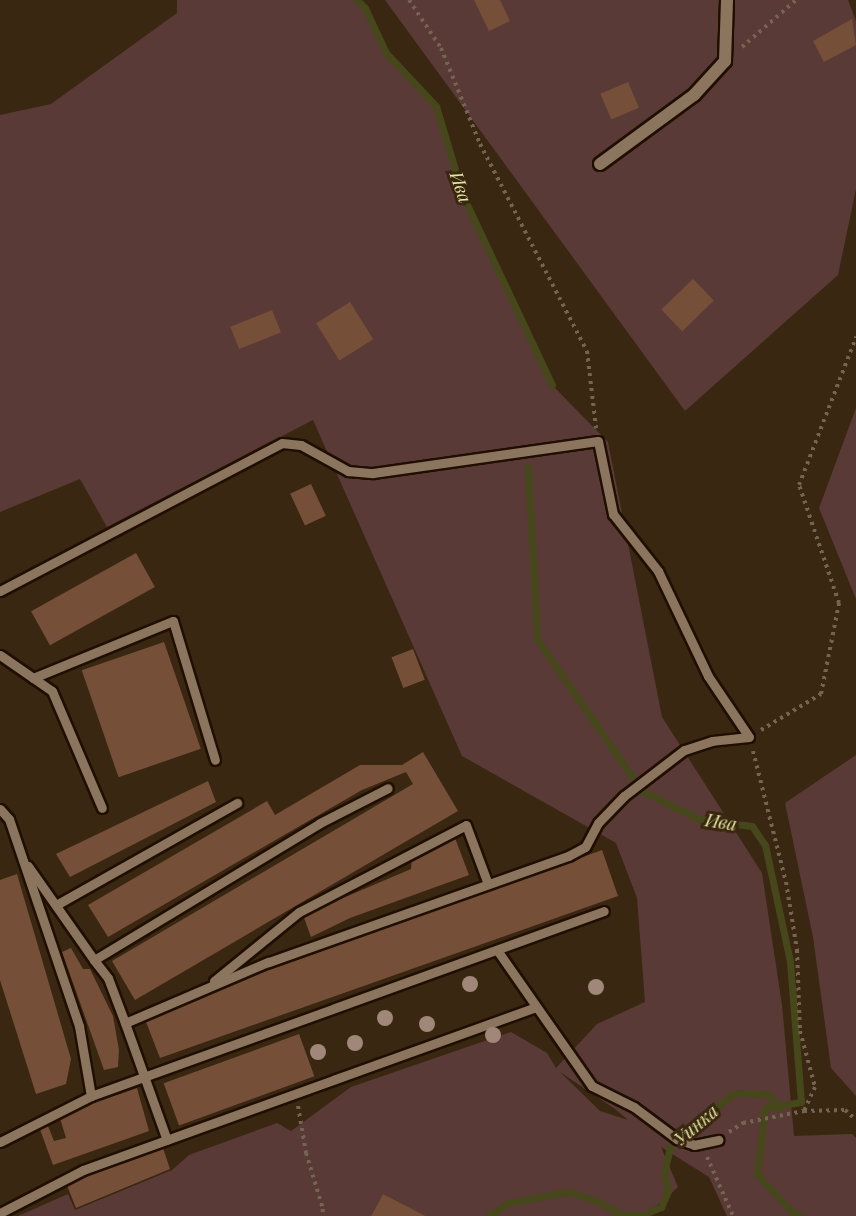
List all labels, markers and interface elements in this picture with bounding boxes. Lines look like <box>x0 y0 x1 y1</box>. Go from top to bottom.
water label: Ива <box>446 169 476 205</box>
water label: Ива <box>704 809 738 835</box>
water label: Уинка <box>669 1100 723 1150</box>

